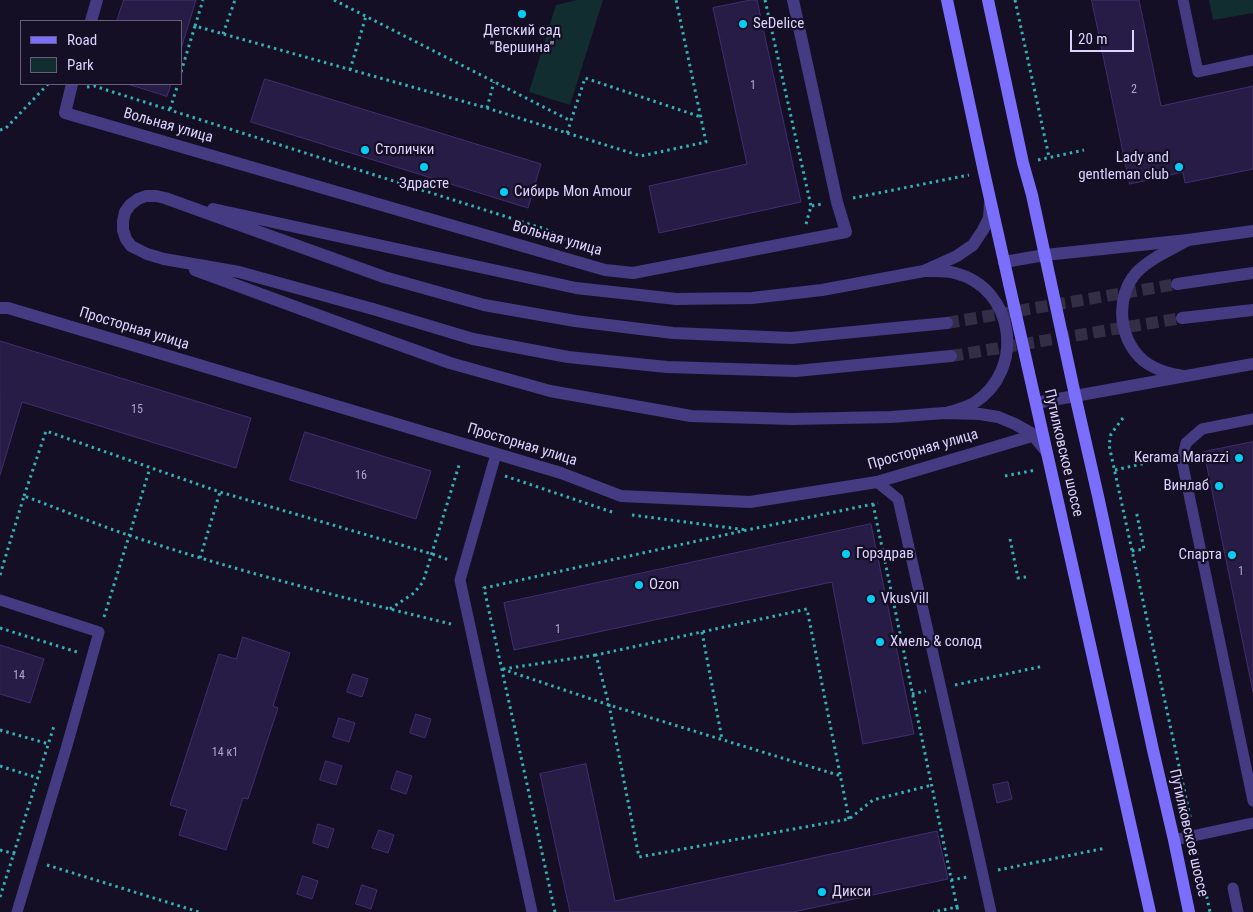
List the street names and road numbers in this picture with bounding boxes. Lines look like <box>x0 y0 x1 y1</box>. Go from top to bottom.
street label: Вольная улица <box>121 105 215 147</box>
street label: Вольная улица <box>510 218 604 260</box>
street label: Просторная улица <box>77 304 191 354</box>
street label: Путилковское шоссе <box>1040 387 1086 519</box>
street label: Просторная улица <box>465 420 579 470</box>
street label: Просторная улица <box>866 426 980 474</box>
street label: Путилковское шоссе <box>1165 767 1211 899</box>

